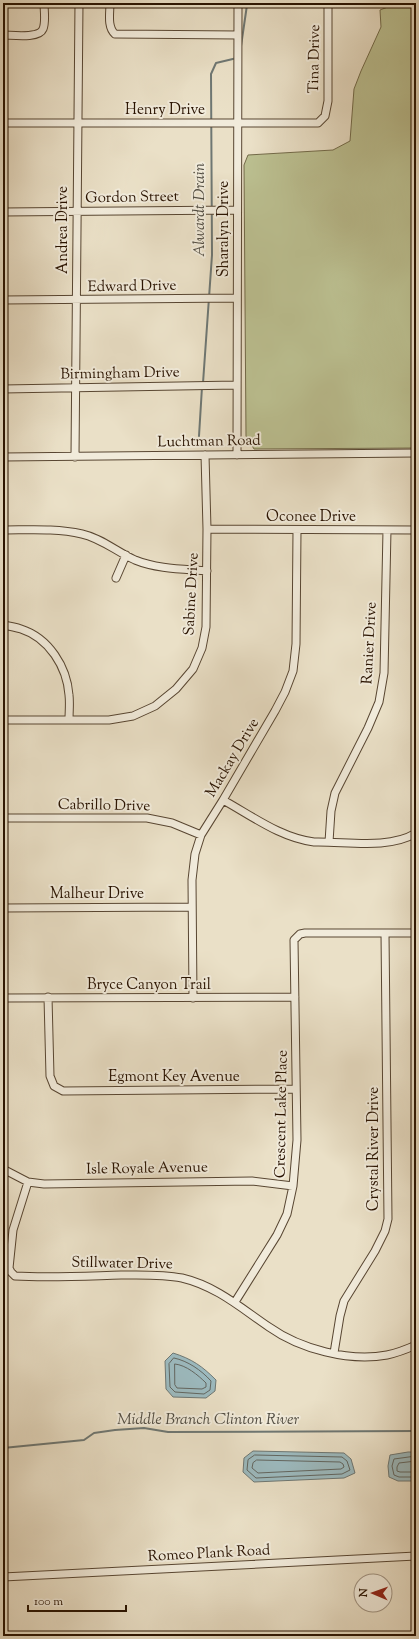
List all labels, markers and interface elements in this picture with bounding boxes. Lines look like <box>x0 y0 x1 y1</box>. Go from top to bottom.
street label: Tina Drive <box>304 24 326 94</box>
street label: Henry Drive <box>125 100 205 121</box>
water label: Alwardt Drain <box>189 162 212 257</box>
street label: Sharalyn Drive <box>214 181 235 277</box>
street label: Andrea Drive <box>53 186 74 274</box>
street label: Gordon Street <box>85 187 179 209</box>
street label: Edward Drive <box>87 276 177 298</box>
street label: Birmingham Drive <box>60 362 180 386</box>
street label: Luchtman Road <box>157 431 261 453</box>
street label: Oconee Drive <box>266 507 356 528</box>
street label: Sabine Drive <box>179 552 205 636</box>
street label: Ranier Drive <box>357 601 383 685</box>
street label: Mackay Drive <box>201 715 265 801</box>
street label: Cabrillo Drive <box>58 795 150 817</box>
street label: Malheur Drive <box>50 884 144 905</box>
street label: Bryce Canyon Trail <box>87 975 211 996</box>
street label: Crescent Lake Place <box>270 1050 294 1178</box>
street label: Egmont Key Avenue <box>108 1067 240 1088</box>
street label: Crystal River Drive <box>364 1087 385 1211</box>
street label: Isle Royale Avenue <box>86 1157 208 1181</box>
street label: Stillwater Drive <box>71 1253 173 1275</box>
water label: Middle Branch Clinton River <box>117 1409 299 1432</box>
street label: Romeo Plank Road <box>147 1540 271 1568</box>
north arrow <box>353 1573 393 1613</box>
scale bar <box>28 1587 126 1613</box>
text: N <box>356 1588 372 1598</box>
text: 100 m <box>34 1593 63 1611</box>

